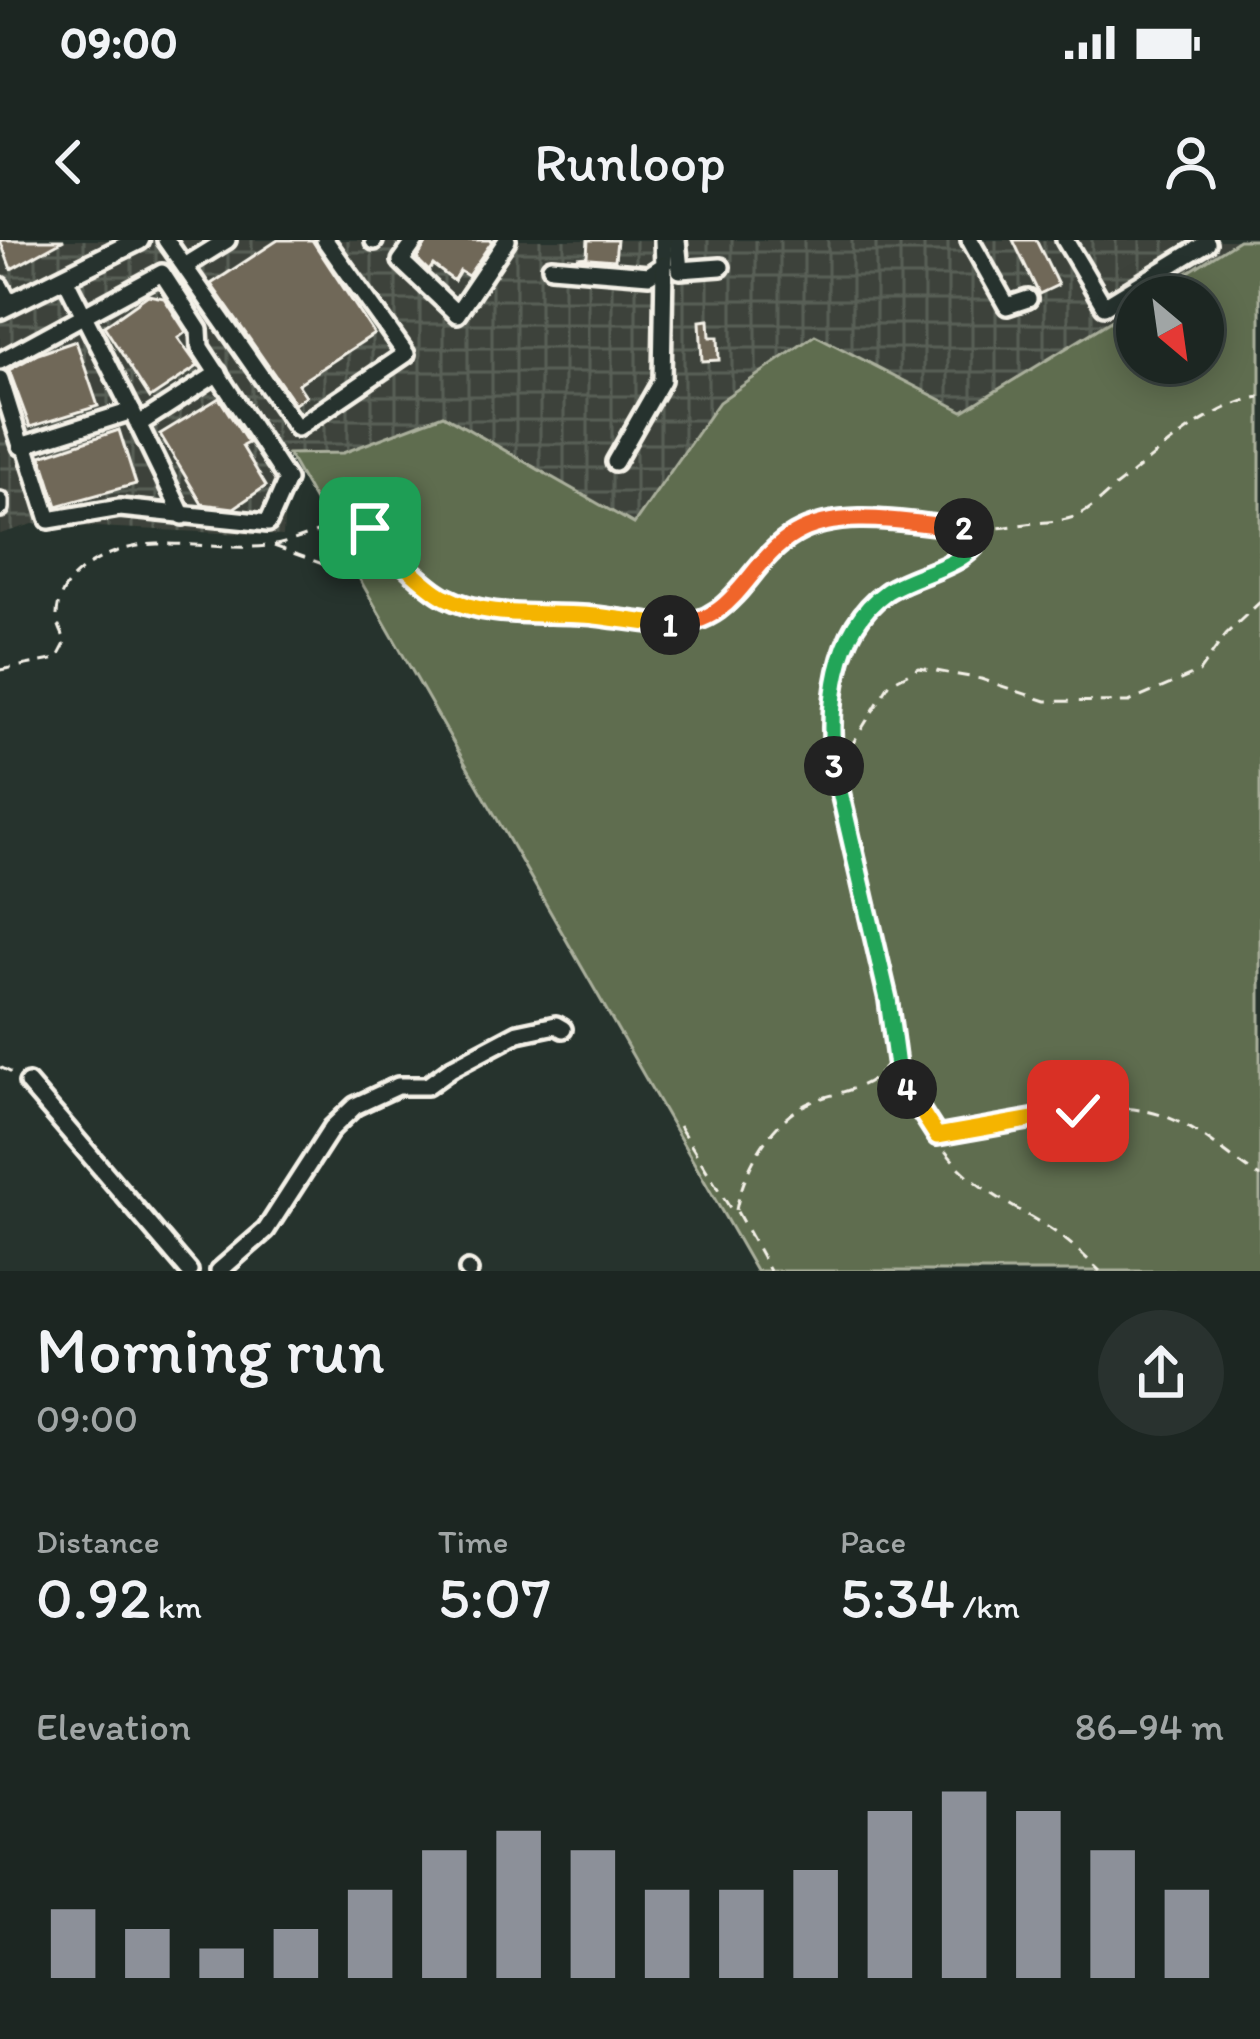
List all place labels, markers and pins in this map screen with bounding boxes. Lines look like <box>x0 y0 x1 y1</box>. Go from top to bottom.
pin <box>319 477 421 579</box>
pin: 2 <box>934 498 994 558</box>
pin: 1 <box>640 595 700 655</box>
pin: 3 <box>804 736 864 796</box>
pin: 4 <box>877 1059 937 1119</box>
pin <box>1027 1060 1129 1162</box>

